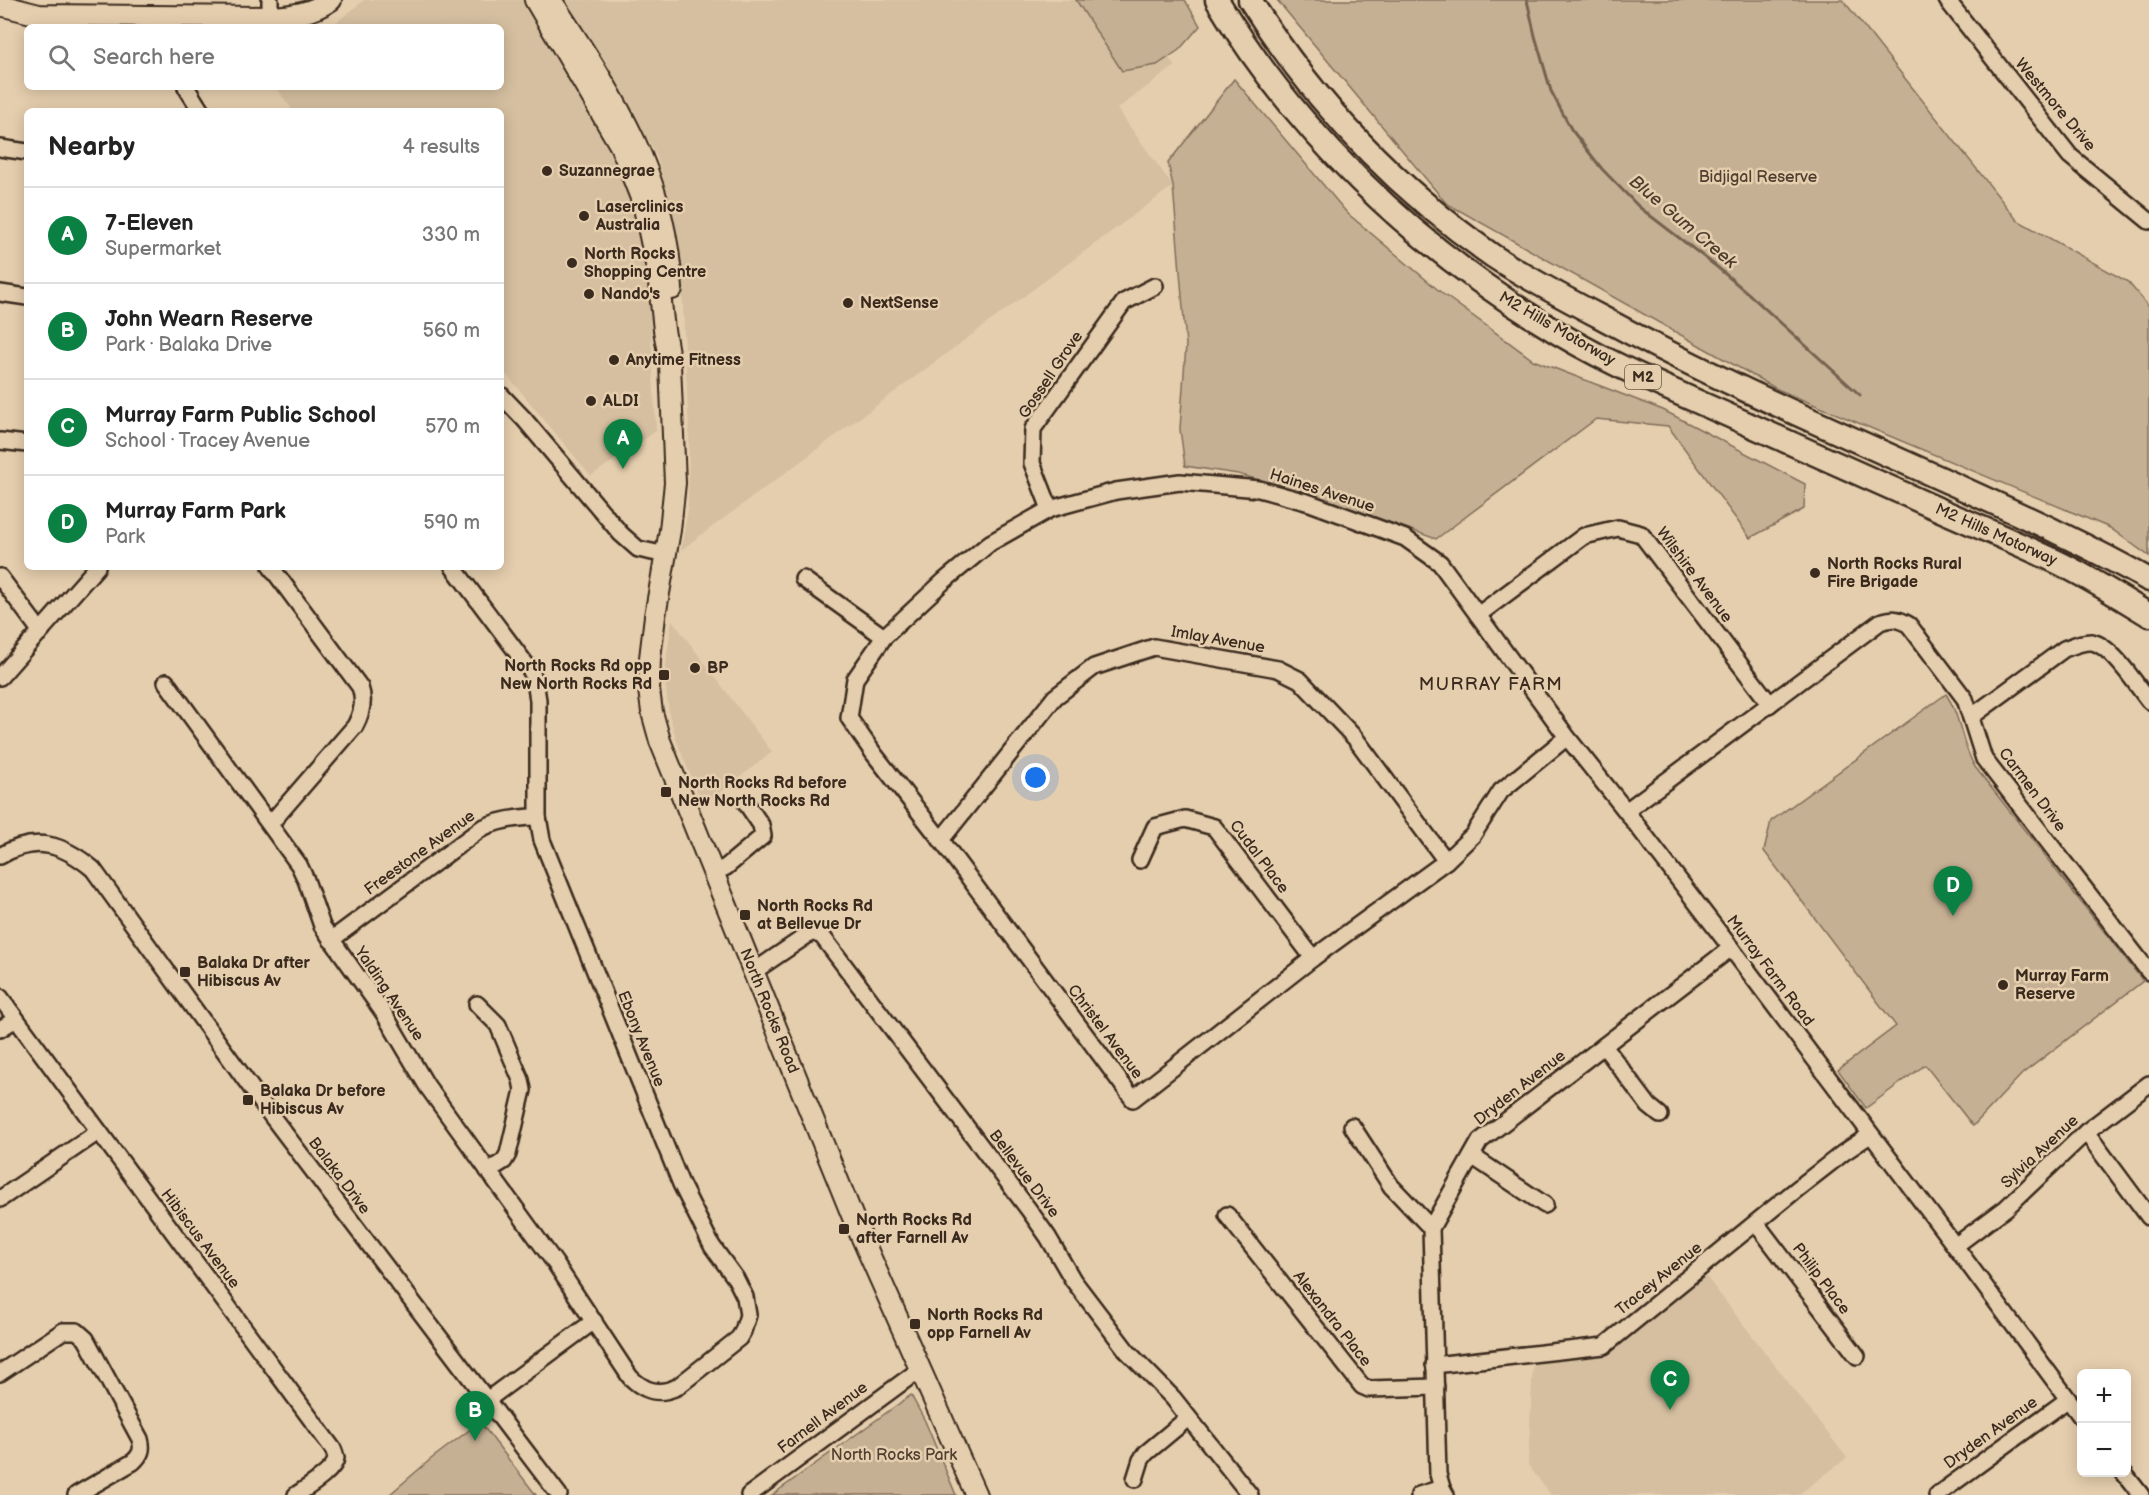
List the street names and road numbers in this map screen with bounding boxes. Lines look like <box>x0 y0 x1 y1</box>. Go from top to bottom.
street label: Westmore Drive <box>2011 55 2100 156</box>
street label: M2 Hills Motorway <box>1495 288 1619 370</box>
street label: Gossell Grove <box>1015 327 1087 422</box>
road number: M2 <box>1625 365 1661 389</box>
street label: Haines Avenue <box>1267 465 1377 517</box>
street label: M2 Hills Motorway <box>1932 500 2061 571</box>
street label: Wilshire Avenue <box>1652 524 1736 627</box>
street label: Imlay Avenue <box>1170 622 1267 658</box>
street label: Carmen Drive <box>1994 744 2070 836</box>
street label: Freestone Avenue <box>361 806 479 899</box>
street label: Cudal Place <box>1225 817 1293 898</box>
street label: Murray Farm Road <box>1722 912 1818 1030</box>
street label: Yalding Avenue <box>350 942 428 1045</box>
street label: North Rocks Road <box>735 946 803 1076</box>
street label: Christel Avenue <box>1063 981 1147 1083</box>
street label: Ebony Avenue <box>613 988 669 1090</box>
street label: Dryden Avenue <box>1471 1046 1570 1130</box>
street label: Sylvia Avenue <box>1997 1111 2083 1193</box>
street label: Bellevue Drive <box>985 1126 1063 1222</box>
street label: Balaka Drive <box>304 1134 374 1218</box>
street label: Hibiscus Avenue <box>156 1186 244 1293</box>
street label: Tracey Avenue <box>1612 1238 1706 1320</box>
street label: Philip Place <box>1788 1240 1854 1319</box>
street label: Alexandra Place <box>1289 1267 1376 1371</box>
street label: Farnell Avenue <box>774 1378 872 1458</box>
street label: Dryden Avenue <box>1941 1392 2042 1473</box>

